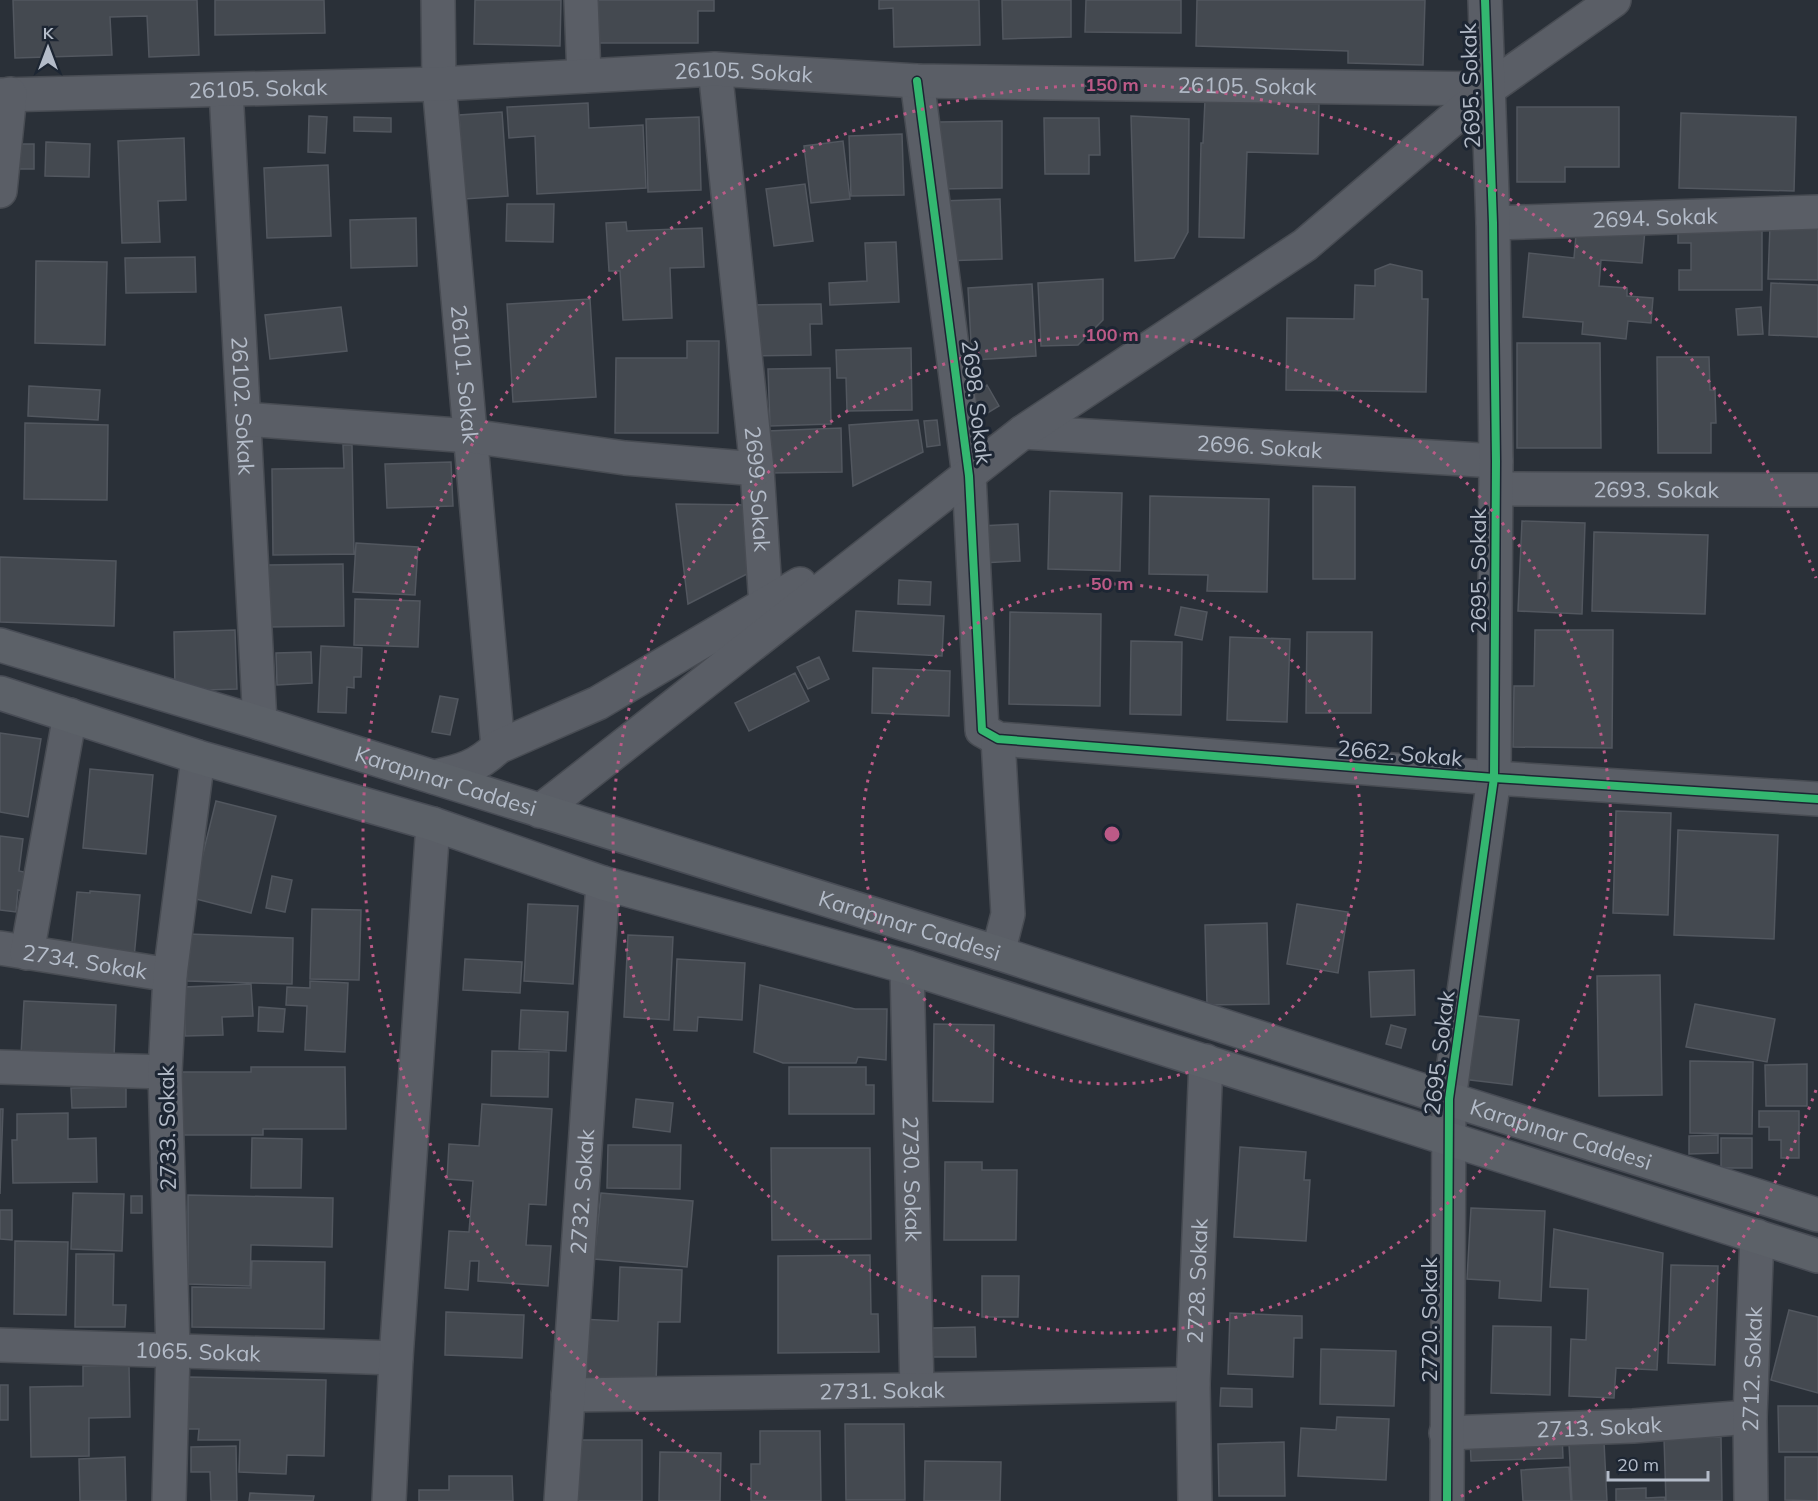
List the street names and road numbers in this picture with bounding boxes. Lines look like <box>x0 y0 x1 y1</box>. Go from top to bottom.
street label: 2695. Sokak <box>1454 22 1486 149</box>
street label: 26105. Sokak <box>673 55 814 89</box>
street label: 26105. Sokak <box>1177 71 1317 101</box>
street label: 26105. Sokak <box>188 73 328 104</box>
street label: 2694. Sokak <box>1592 201 1719 234</box>
street label: 26101. Sokak <box>445 303 485 445</box>
street label: 26102. Sokak <box>225 335 261 476</box>
street label: 2698. Sokak <box>955 338 999 467</box>
street label: 2699. Sokak <box>739 425 776 553</box>
street label: 2696. Sokak <box>1196 429 1324 464</box>
street label: 2693. Sokak <box>1593 475 1720 504</box>
street label: 2695. Sokak <box>1464 508 1492 634</box>
street label: 2662. Sokak <box>1336 734 1464 772</box>
street label: Karapınar Caddesi <box>351 739 540 822</box>
street label: Karapınar Caddesi <box>815 884 1004 967</box>
street label: 2734. Sokak <box>21 938 150 985</box>
street label: 2695. Sokak <box>1417 988 1461 1117</box>
street label: 2733. Sokak <box>152 1064 182 1191</box>
street label: Karapınar Caddesi <box>1467 1093 1655 1176</box>
street label: 2730. Sokak <box>897 1116 928 1243</box>
street label: 2732. Sokak <box>564 1127 600 1255</box>
street label: 2728. Sokak <box>1181 1217 1214 1344</box>
street label: 2720. Sokak <box>1415 1257 1443 1383</box>
street label: 2712. Sokak <box>1736 1305 1768 1432</box>
street label: 1065. Sokak <box>135 1335 262 1368</box>
street label: 2731. Sokak <box>819 1375 946 1405</box>
street label: 2713. Sokak <box>1536 1410 1663 1444</box>

